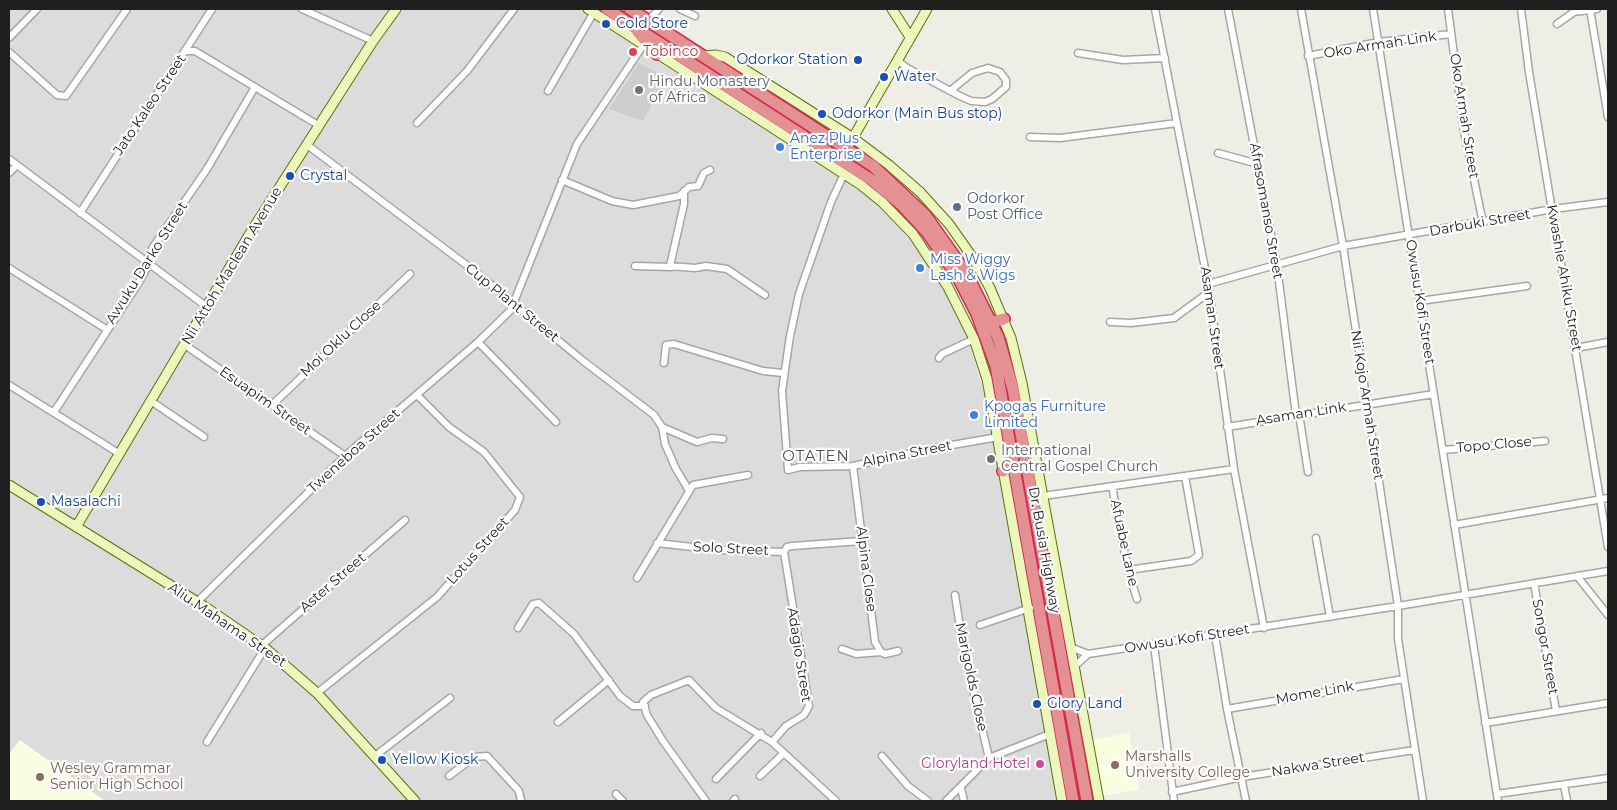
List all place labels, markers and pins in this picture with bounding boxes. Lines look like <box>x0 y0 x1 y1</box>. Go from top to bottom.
place label: Cold Store <box>616 16 688 32</box>
marker: Cold Store <box>600 18 612 30</box>
place label: Tobinco <box>643 44 698 60</box>
marker: Tobinco <box>627 46 639 58</box>
place label: Odorkor Station <box>736 52 848 68</box>
marker: Odorkor Station <box>852 54 864 66</box>
place label: Water <box>894 69 937 85</box>
marker: Water <box>878 71 890 83</box>
place label: Hindu Monastery of Africa <box>649 74 770 106</box>
marker: Hindu Monastery of Africa <box>633 84 645 96</box>
place label: Odorkor (Main Bus stop) <box>832 106 1002 122</box>
marker: Odorkor (Main Bus stop) <box>816 108 828 120</box>
place label: Anez Plus Enterprise <box>790 131 862 164</box>
marker: Anez Plus Enterprise <box>774 141 786 153</box>
place label: Crystal <box>300 168 347 184</box>
marker: Crystal <box>284 170 296 182</box>
place label: Odorkor Post Office <box>967 191 1043 223</box>
marker: Odorkor Post Office <box>951 201 963 213</box>
place label: Miss Wiggy Lash & Wigs <box>930 252 1015 284</box>
marker: Miss Wiggy Lash & Wigs <box>914 262 926 274</box>
place label: Kpogas Furniture Limited <box>984 399 1106 432</box>
marker: Kpogas Furniture Limited <box>968 409 980 421</box>
place label: International Central Gospel Church <box>1001 443 1158 476</box>
marker: International Central Gospel Church <box>985 453 997 465</box>
place label: Masalachi <box>51 494 121 510</box>
marker: Masalachi <box>35 496 47 508</box>
place label: Glory Land <box>1047 696 1123 712</box>
marker: Glory Land <box>1031 698 1043 710</box>
place label: Marshalls University College <box>1125 749 1250 782</box>
place label: Yellow Kiosk <box>392 752 478 768</box>
marker: Yellow Kiosk <box>376 754 388 766</box>
place label: Gloryland Hotel <box>921 756 1030 772</box>
marker: Gloryland Hotel <box>1034 758 1046 770</box>
marker: Marshalls University College <box>1109 759 1121 771</box>
place label: Wesley Grammar Senior High School <box>50 761 183 794</box>
marker: Wesley Grammar Senior High School <box>34 771 46 783</box>

